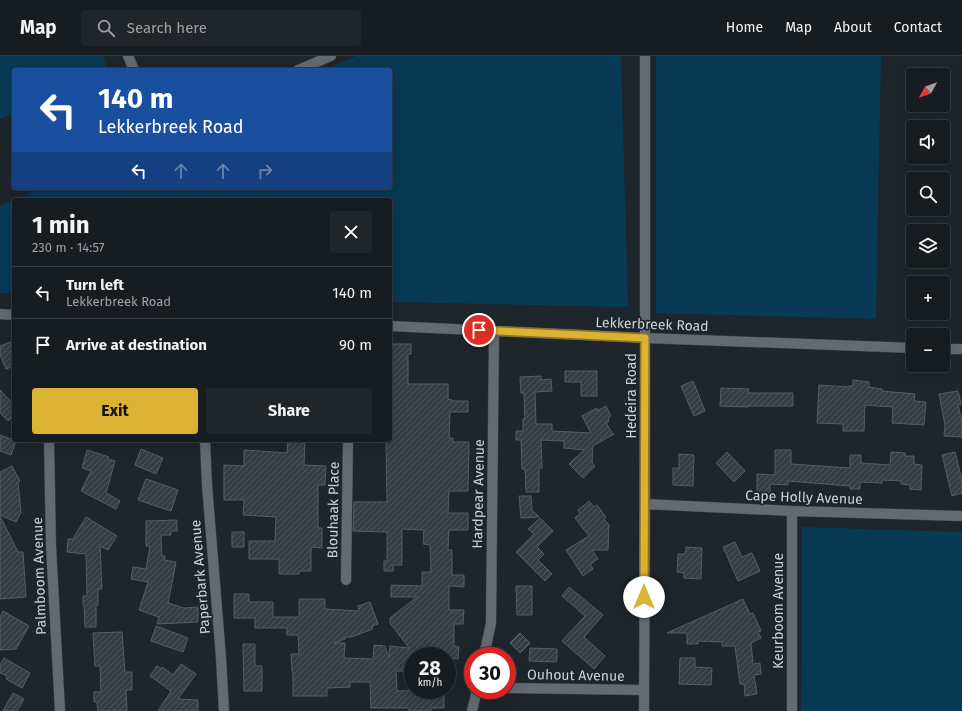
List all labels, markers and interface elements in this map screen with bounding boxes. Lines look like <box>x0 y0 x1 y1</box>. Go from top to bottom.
search box <box>81 10 361 46</box>
text: Map <box>20 16 57 39</box>
icon: search <box>95 17 117 39</box>
text: Search here <box>127 19 207 37</box>
text: Home <box>726 19 763 36</box>
text: Map <box>785 19 812 36</box>
text: About <box>834 19 872 36</box>
text: Contact <box>894 19 942 36</box>
north arrow <box>906 68 950 112</box>
map controls <box>906 68 950 372</box>
text: 140 m <box>98 82 174 115</box>
icon: left <box>32 84 84 136</box>
text: Lekkerbreek Road <box>98 116 244 138</box>
button: sound <box>906 120 950 164</box>
icon: left <box>128 160 150 182</box>
icon: ahead <box>170 160 192 182</box>
icon: ahead <box>212 160 234 182</box>
icon: right <box>254 160 276 182</box>
button: search <box>906 172 950 216</box>
text: 1 min <box>32 211 90 239</box>
button: close <box>330 211 372 253</box>
button: layers <box>906 224 950 268</box>
text: 230 m · 14:57 <box>32 240 104 255</box>
text: Turn left <box>66 276 124 294</box>
button: + <box>906 276 950 320</box>
icon: left <box>32 282 54 304</box>
text: 140 m <box>332 284 372 302</box>
text: Lekkerbreek Road <box>66 294 171 309</box>
pin <box>462 313 496 347</box>
street label: Lekkerbreek Road <box>595 314 709 335</box>
icon: arrive <box>468 319 490 341</box>
button: − <box>906 328 950 372</box>
icon: arrive <box>32 334 54 356</box>
text: Arrive at destination <box>66 336 207 354</box>
text: 90 m <box>339 336 372 354</box>
street label: Hedeira Road <box>623 353 640 439</box>
button: Exit <box>32 388 198 434</box>
button: Share <box>206 388 372 434</box>
street label: Hardpear Avenue <box>469 439 488 549</box>
street label: Blouhaak Place <box>324 461 343 559</box>
street label: Cape Holly Avenue <box>745 487 863 508</box>
street label: Palmboom Avenue <box>29 517 50 635</box>
street label: Paperbark Avenue <box>187 519 214 635</box>
street label: Keurboom Avenue <box>770 553 787 669</box>
position arrow <box>623 576 665 618</box>
speed limit sign: 30 <box>464 647 516 699</box>
text: 28 <box>419 656 441 680</box>
street label: Ouhout Avenue <box>527 666 625 685</box>
text: km/h <box>418 677 442 689</box>

